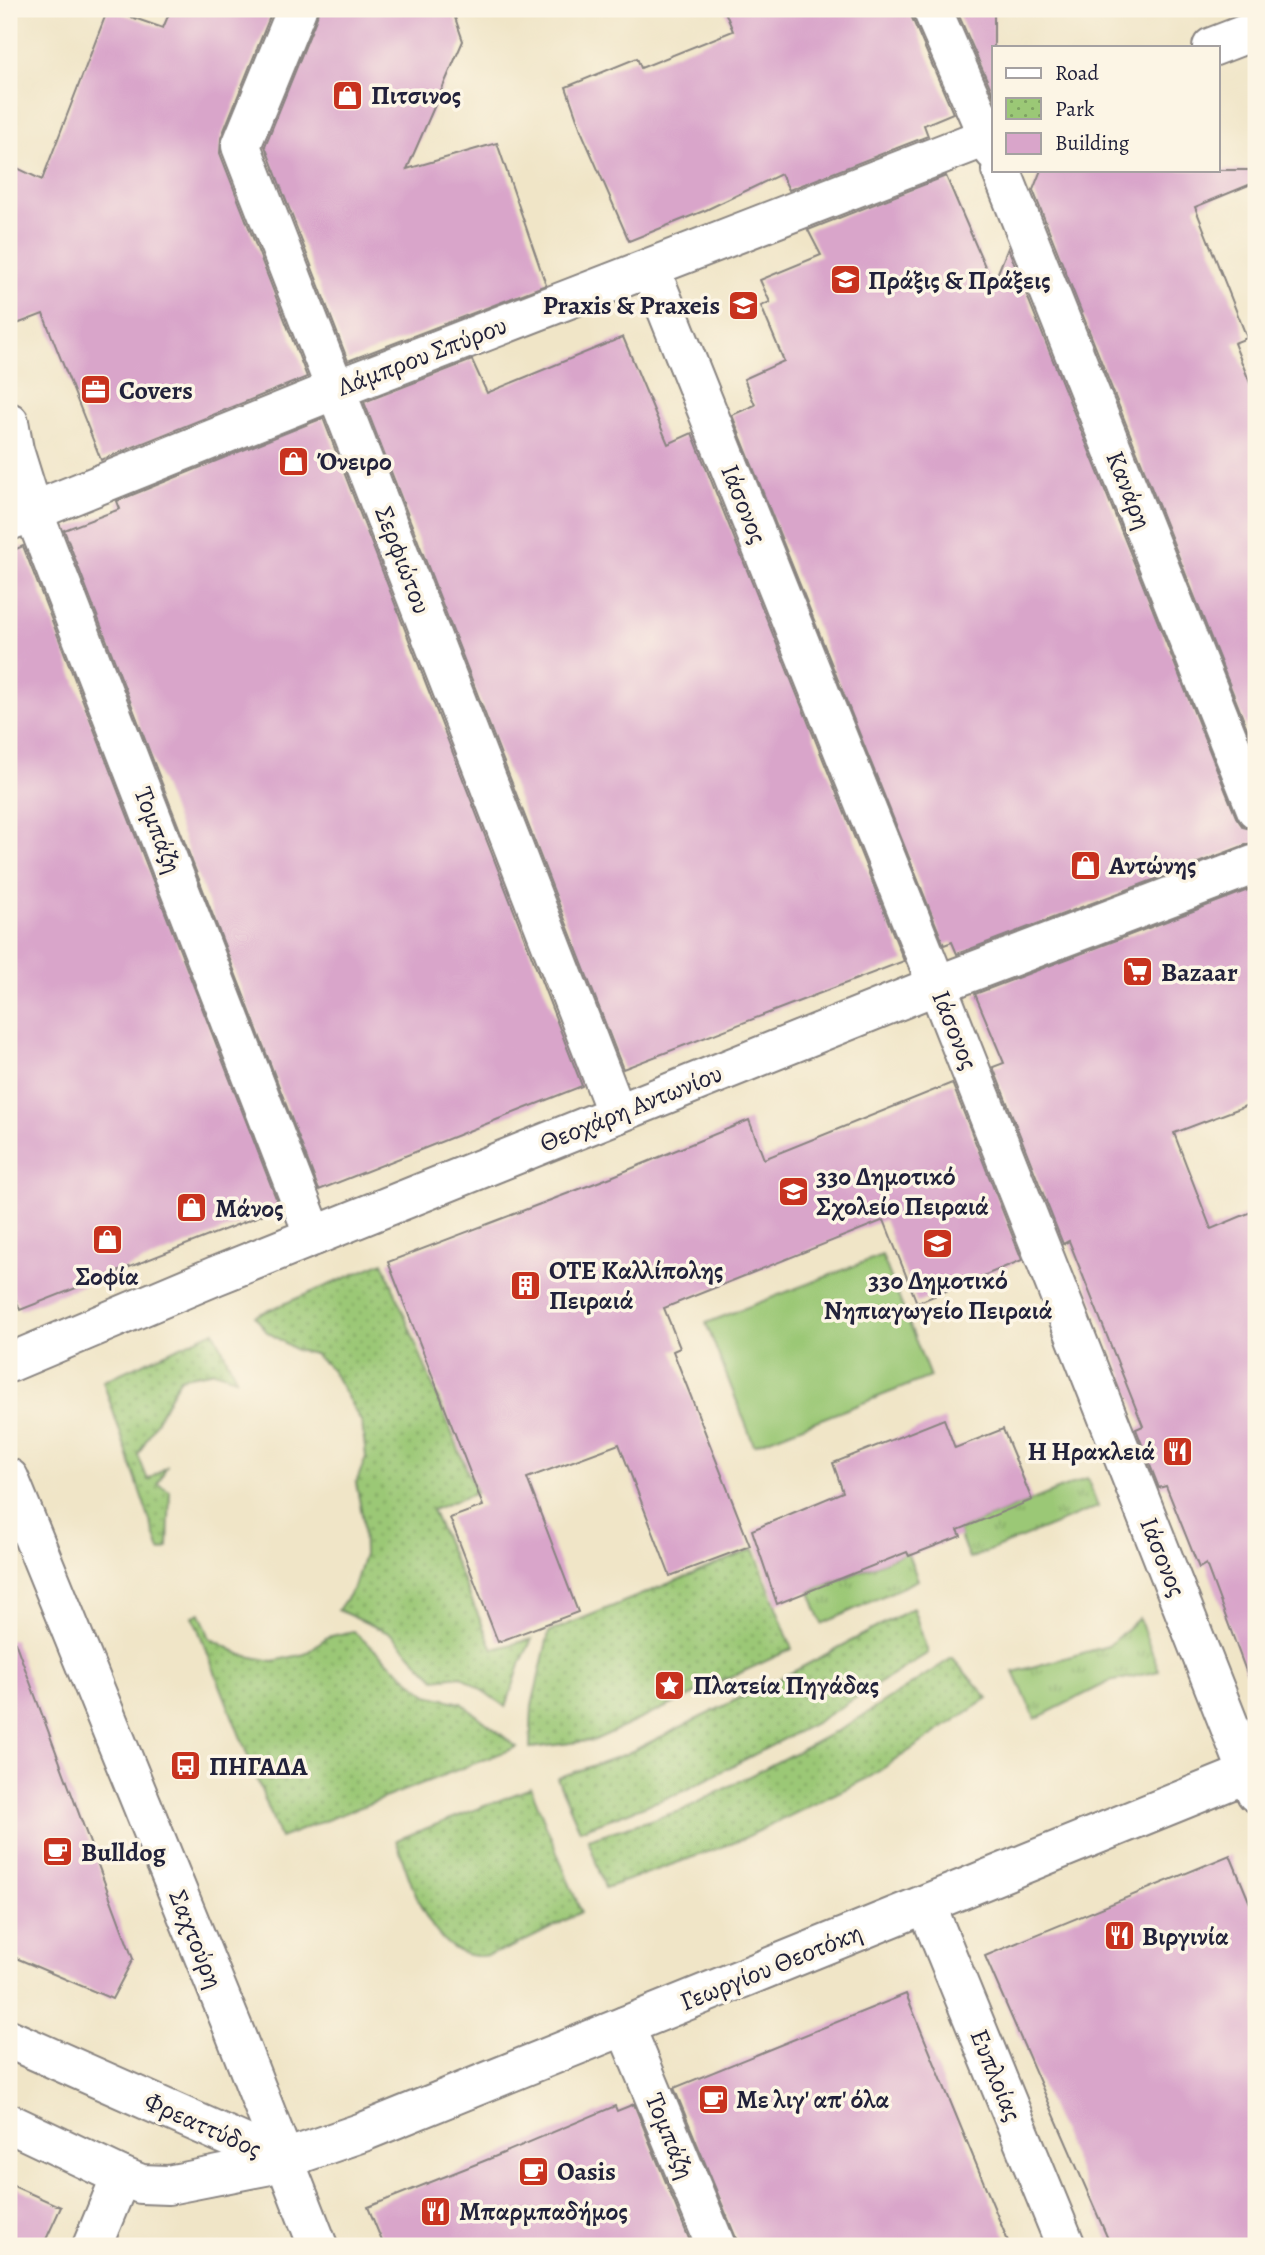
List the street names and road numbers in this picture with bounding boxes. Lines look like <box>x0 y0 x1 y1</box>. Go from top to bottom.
street label: Λάμπρου Σπύρου <box>331 308 512 405</box>
street label: Κανάρη <box>1098 446 1160 534</box>
street label: Ιάσονος <box>712 459 776 549</box>
street label: Σερφιώτου <box>366 501 440 619</box>
street label: Τομπάζη <box>126 782 190 878</box>
street label: Ιάσονος <box>923 985 987 1075</box>
street label: Θεοχάρη Αντωνίου <box>535 1055 727 1161</box>
street label: Ιάσονος <box>1131 1512 1195 1602</box>
street label: Σαχτούρη <box>160 1885 232 1993</box>
street label: Γεωργίου Θεοτόκη <box>675 1915 867 2019</box>
street label: Ευπλοίας <box>962 2024 1030 2126</box>
street label: Φρεαττύδος <box>139 2084 267 2166</box>
street label: Τομπάζη <box>637 2088 703 2184</box>

